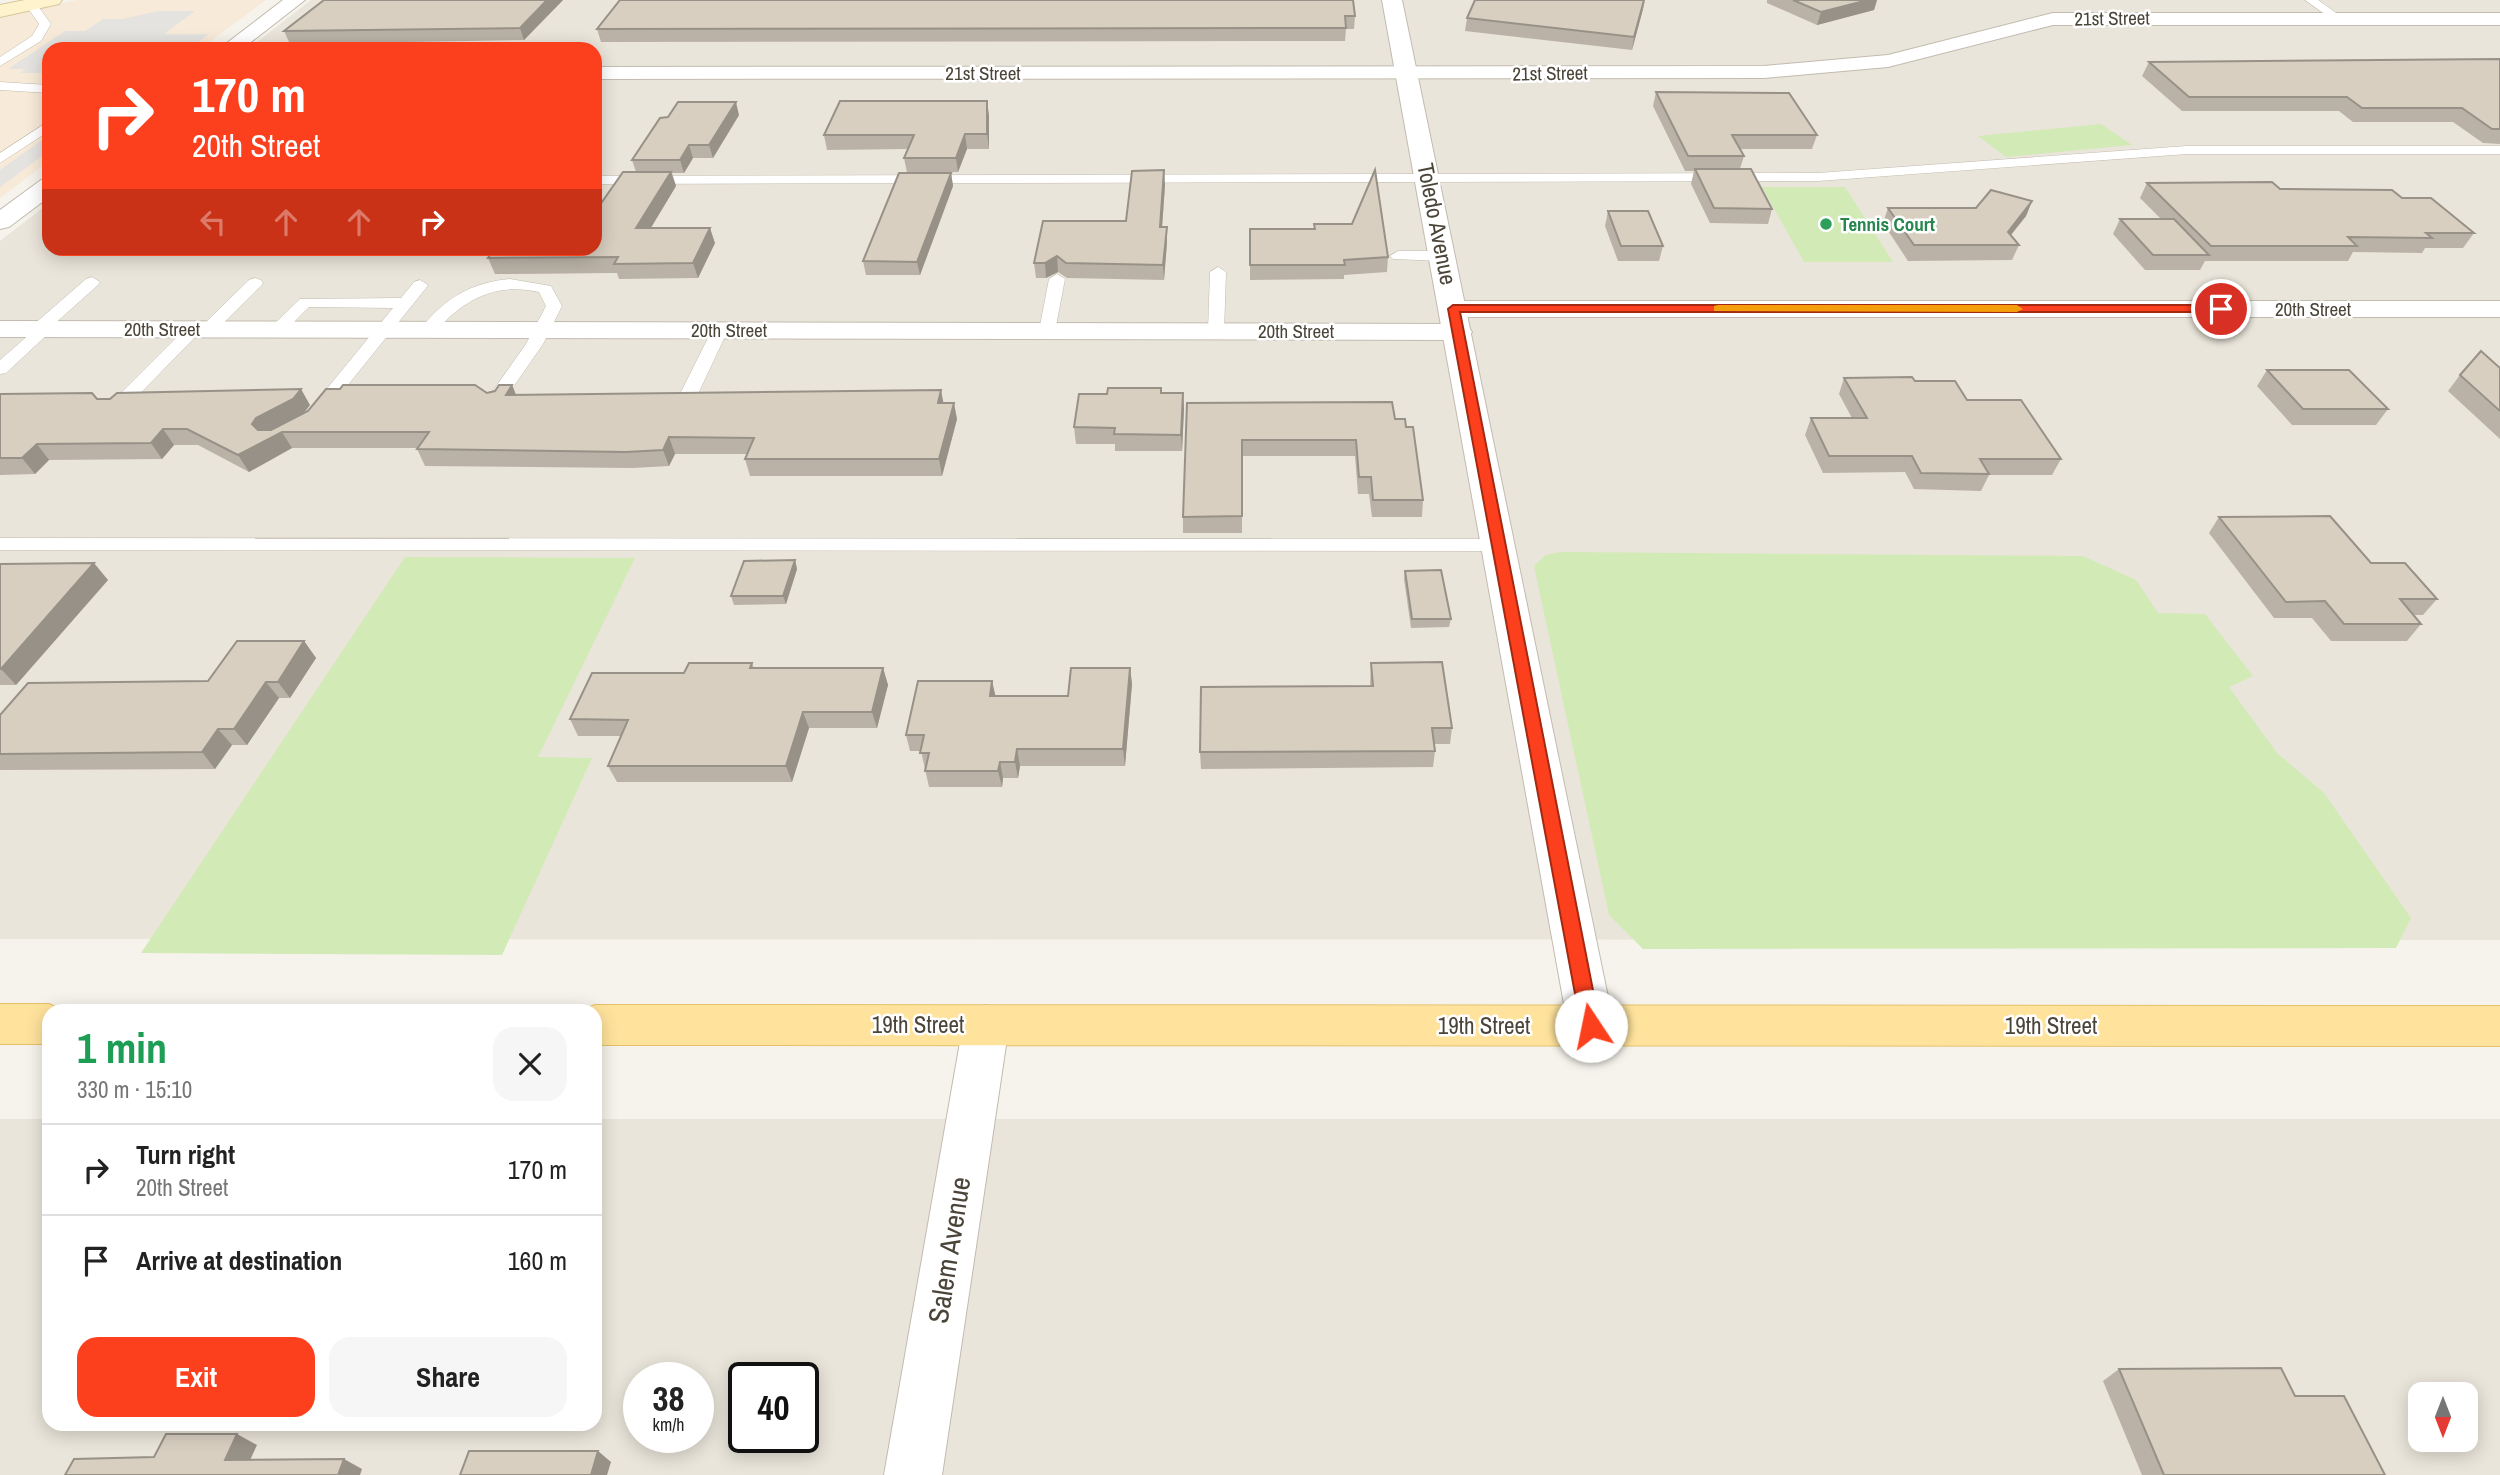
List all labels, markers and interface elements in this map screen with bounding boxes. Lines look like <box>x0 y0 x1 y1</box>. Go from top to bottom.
street label: 21st Street <box>2074 4 2151 32</box>
street label: 21st Street <box>1512 59 1589 87</box>
street label: 21st Street <box>945 60 1021 86</box>
text: 170 m <box>192 61 306 127</box>
icon: right <box>77 70 168 161</box>
text: 20th Street <box>192 124 320 167</box>
street label: Toledo Avenue <box>1411 160 1464 287</box>
icon: left <box>194 203 232 241</box>
icon: ahead <box>267 203 305 241</box>
icon: ahead <box>340 203 378 241</box>
icon: right <box>413 203 451 241</box>
place label: Tennis Court <box>1840 211 1935 237</box>
marker: Tennis Court <box>1818 216 1834 232</box>
pin <box>2191 279 2251 339</box>
icon: arrive <box>2202 290 2240 328</box>
street label: 20th Street <box>2275 296 2352 322</box>
street label: 20th Street <box>124 316 201 342</box>
street label: 20th Street <box>691 317 768 343</box>
street label: 20th Street <box>1258 318 1335 344</box>
position arrow <box>1554 989 1628 1063</box>
street label: 19th Street <box>872 1009 964 1040</box>
street label: 19th Street <box>1438 1010 1530 1041</box>
street label: 19th Street <box>2005 1010 2097 1041</box>
text: 1 min <box>77 1020 167 1076</box>
button: close <box>493 1027 567 1101</box>
text: 330 m · 15:10 <box>77 1074 192 1105</box>
text: Turn right <box>136 1137 235 1172</box>
icon: right <box>77 1151 115 1189</box>
text: 170 m <box>508 1152 567 1187</box>
text: 20th Street <box>136 1172 228 1203</box>
street label: Salem Avenue <box>919 1174 979 1326</box>
icon: arrive <box>77 1242 115 1280</box>
text: Arrive at destination <box>136 1243 342 1278</box>
text: 160 m <box>508 1243 567 1278</box>
button: Exit <box>77 1337 315 1417</box>
button: Share <box>329 1337 567 1417</box>
speed limit sign: 40 <box>728 1362 819 1453</box>
text: 38 <box>653 1375 684 1422</box>
north arrow <box>2408 1382 2478 1452</box>
map controls <box>2408 1382 2478 1452</box>
text: km/h <box>653 1412 685 1437</box>

